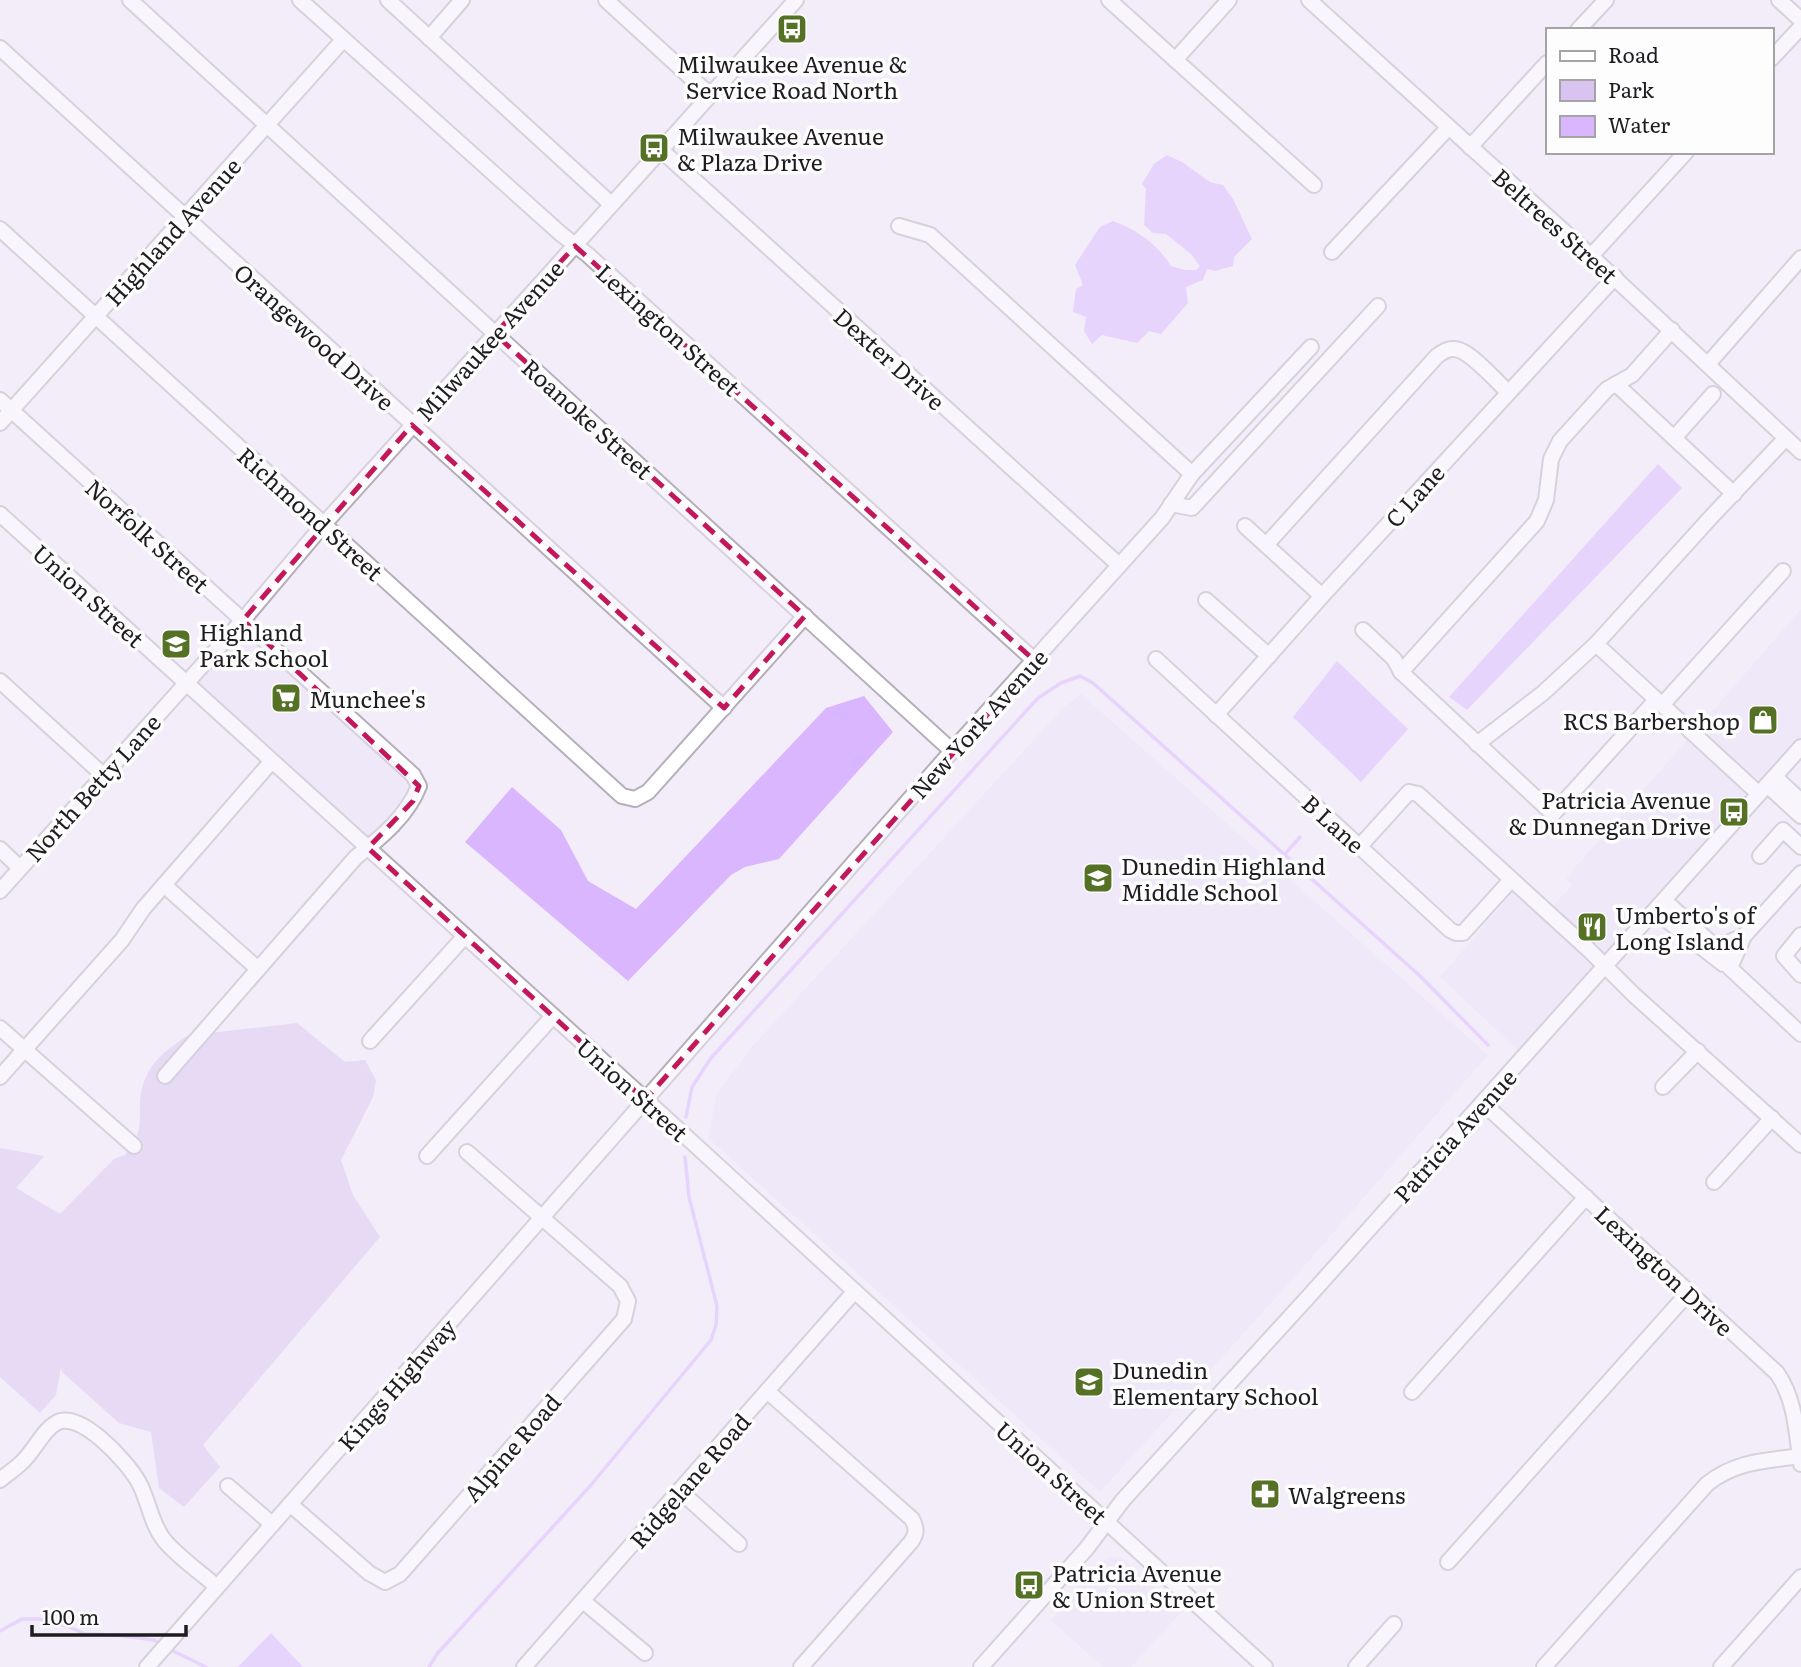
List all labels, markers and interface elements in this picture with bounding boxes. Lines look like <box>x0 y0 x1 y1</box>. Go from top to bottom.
bus stop icon: Milwaukee Avenue & Service Road North <box>775 12 809 46</box>
legend <box>1546 28 1773 154</box>
text: Road <box>1608 38 1659 69</box>
place label: Milwaukee Avenue & Service Road North <box>677 46 907 106</box>
text: Park <box>1608 73 1654 104</box>
text: Water <box>1608 108 1670 139</box>
place label: Milwaukee Avenue & Plaza Drive <box>677 118 884 178</box>
bus stop icon: Milwaukee Avenue & Plaza Drive <box>637 131 671 165</box>
street label: Highland Avenue <box>96 149 248 313</box>
street label: Beltrees Street <box>1486 159 1627 291</box>
street label: Milwaukee Avenue <box>407 252 571 428</box>
street label: Orangewood Drive <box>227 255 403 417</box>
street label: Lexington Street <box>589 255 749 403</box>
street label: Dexter Drive <box>827 299 953 417</box>
street label: Roanoke Street <box>515 350 662 487</box>
street label: Richmond Street <box>231 438 392 588</box>
street label: C Lane <box>1376 456 1452 534</box>
street label: Norfolk Street <box>79 470 218 600</box>
street label: Union Street <box>26 536 153 655</box>
place label: Highland Park School <box>199 614 329 674</box>
school or university icon: Highland Park School <box>159 627 193 661</box>
street label: New York Avenue <box>901 640 1055 806</box>
supermarket icon: Munchee's <box>269 681 303 715</box>
place label: Munchee's <box>309 681 425 715</box>
place label: RCS Barbershop <box>1563 703 1740 737</box>
shop icon: RCS Barbershop <box>1746 703 1780 737</box>
street label: North Betty Lane <box>16 706 168 868</box>
place label: Patricia Avenue & Dunnegan Drive <box>1509 782 1711 842</box>
street label: B Lane <box>1295 786 1373 860</box>
bus stop icon: Patricia Avenue & Dunnegan Drive <box>1717 795 1751 829</box>
place label: Dunedin Highland Middle School <box>1121 848 1326 908</box>
school or university icon: Dunedin Highland Middle School <box>1081 861 1115 895</box>
place label: Umberto's of Long Island <box>1615 897 1757 957</box>
restaurant icon: Umberto's of Long Island <box>1575 910 1609 944</box>
street label: Union Street <box>570 1030 697 1149</box>
street label: Patricia Avenue <box>1385 1060 1523 1209</box>
street label: Lexington Drive <box>1588 1197 1742 1343</box>
street label: Kings Highway <box>329 1310 464 1458</box>
place label: Dunedin Elementary School <box>1112 1352 1319 1412</box>
school or university icon: Dunedin Elementary School <box>1072 1365 1106 1399</box>
street label: Alpine Road <box>454 1385 568 1509</box>
street label: Ridgelane Road <box>621 1405 757 1555</box>
street label: Union Street <box>989 1413 1116 1532</box>
pharmacy icon: Walgreens <box>1248 1477 1282 1511</box>
place label: Walgreens <box>1288 1477 1405 1511</box>
place label: Patricia Avenue & Union Street <box>1052 1555 1222 1615</box>
bus stop icon: Patricia Avenue & Union Street <box>1012 1568 1046 1602</box>
scale bar <box>32 1594 186 1638</box>
text: 100 m <box>42 1600 99 1631</box>

